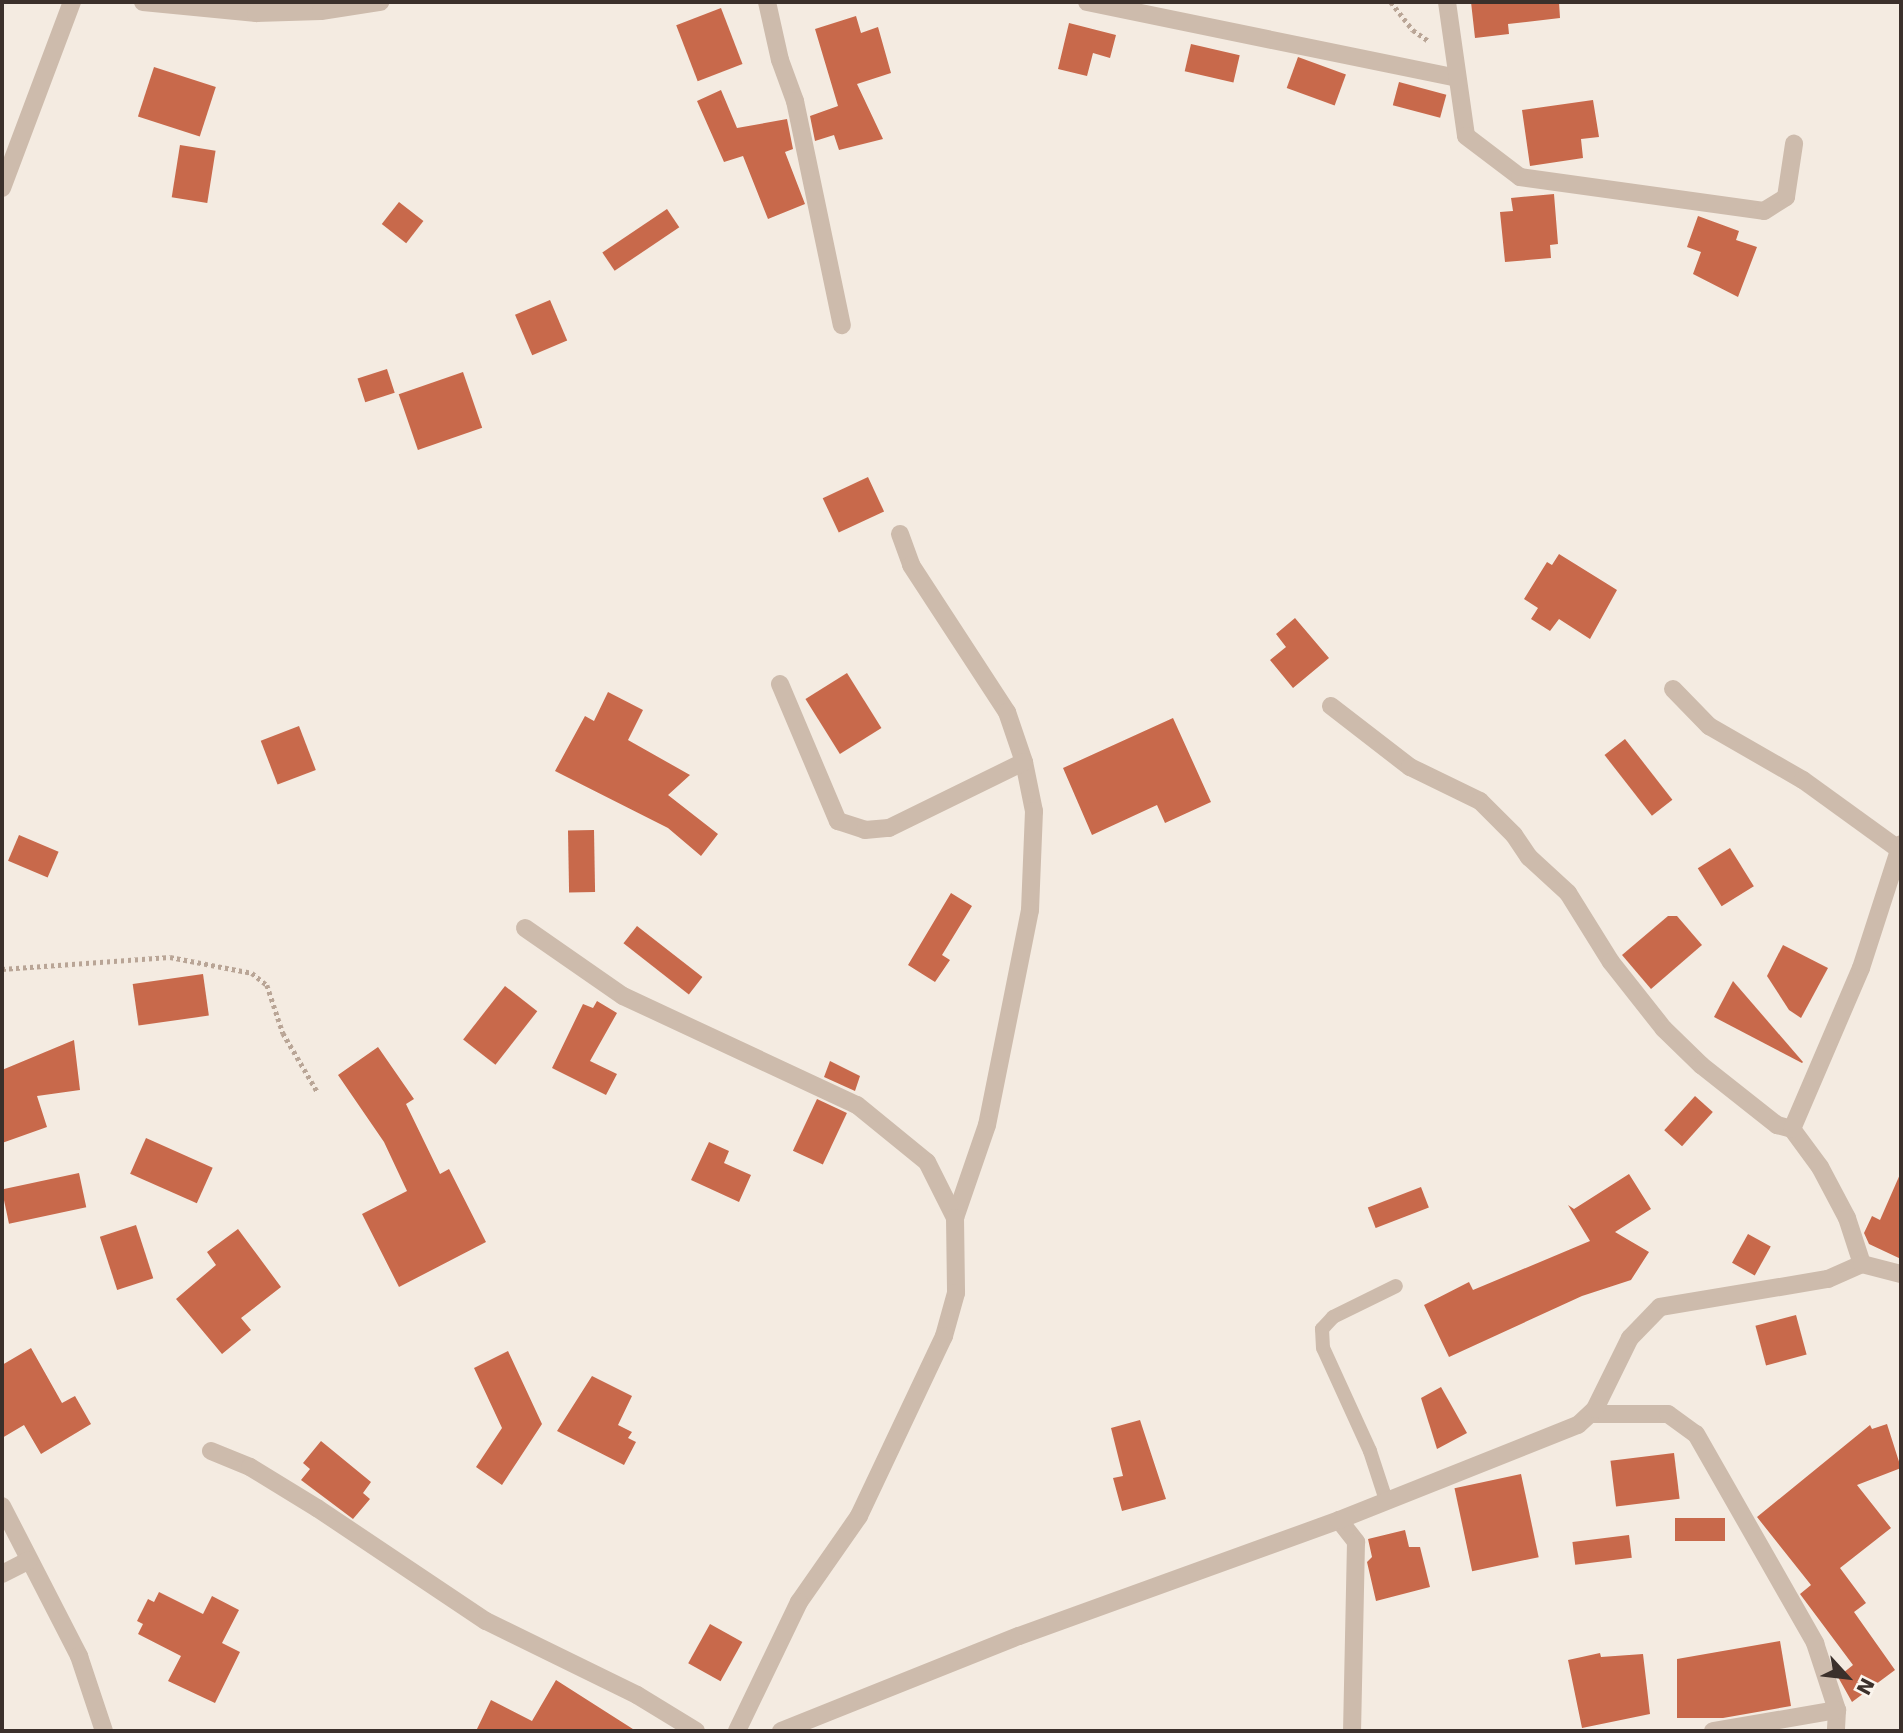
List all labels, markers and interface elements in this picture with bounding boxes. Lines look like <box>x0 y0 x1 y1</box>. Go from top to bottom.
north arrow <box>1812 1642 1882 1712</box>
text: N <box>1852 1674 1879 1699</box>

